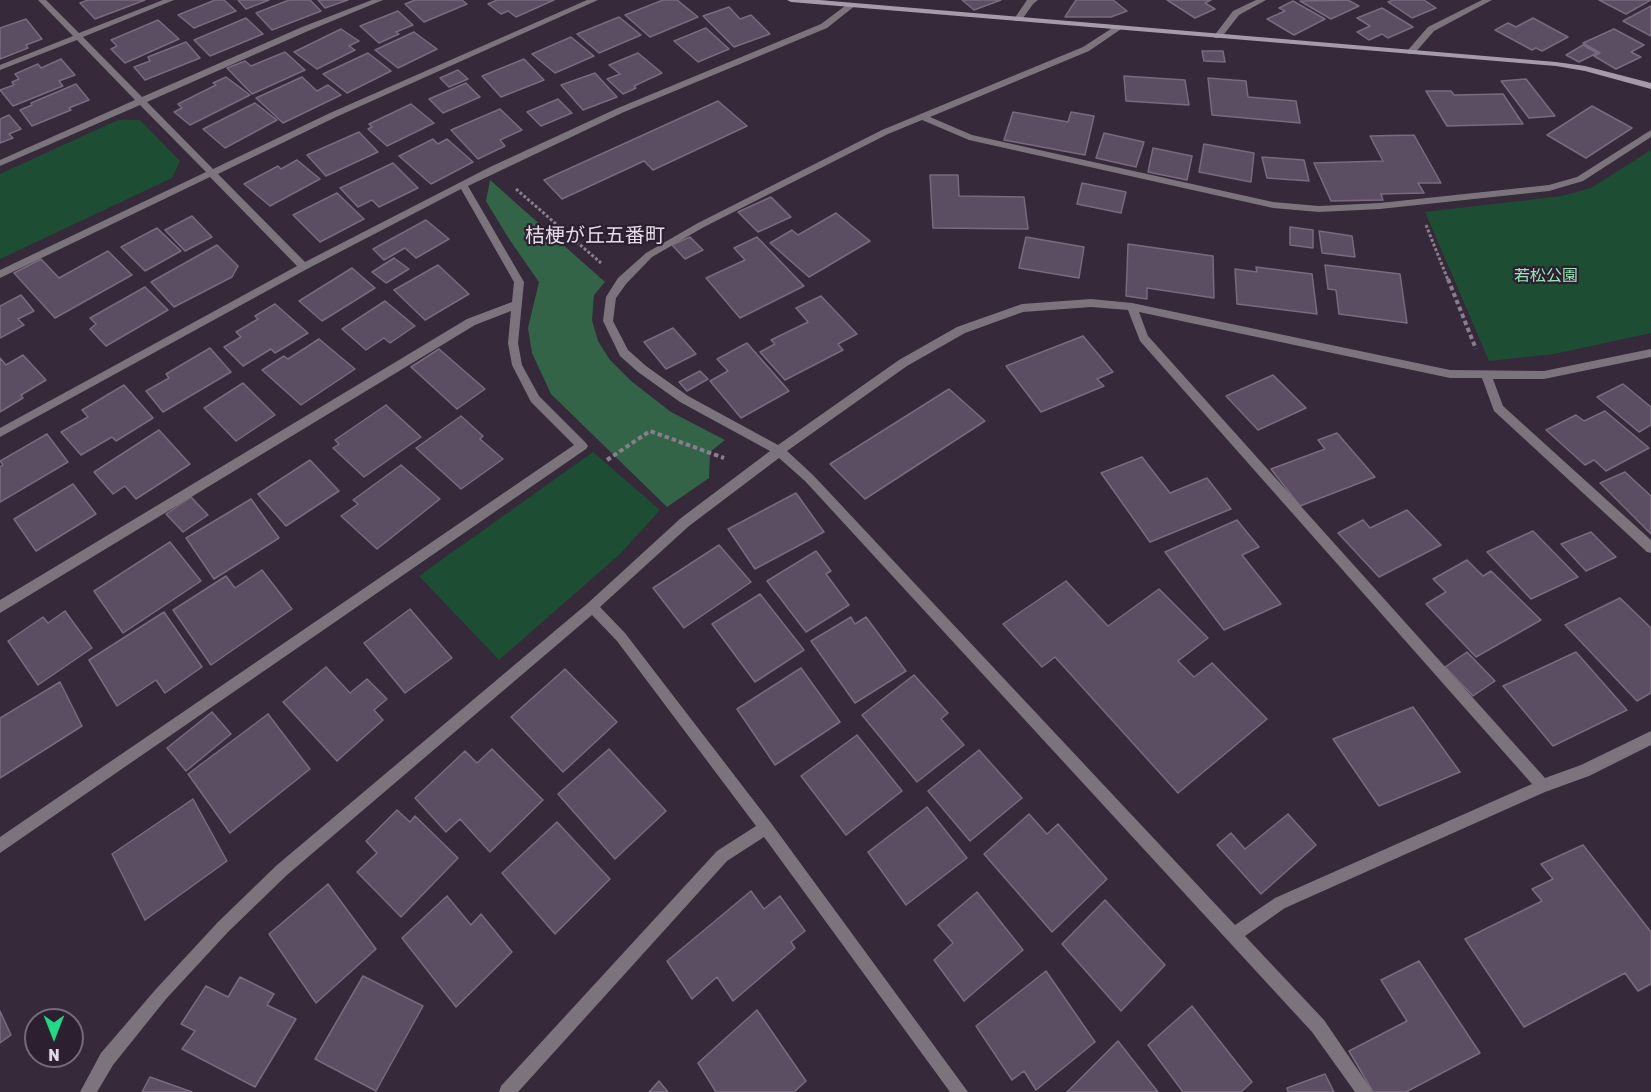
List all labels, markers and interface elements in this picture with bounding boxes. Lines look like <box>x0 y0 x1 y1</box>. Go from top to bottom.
district label: 桔梗が丘五番町 <box>525 224 665 248</box>
park label: 若松公園 <box>1514 266 1578 286</box>
north arrow <box>24 1008 84 1068</box>
text: N <box>48 1045 60 1064</box>

